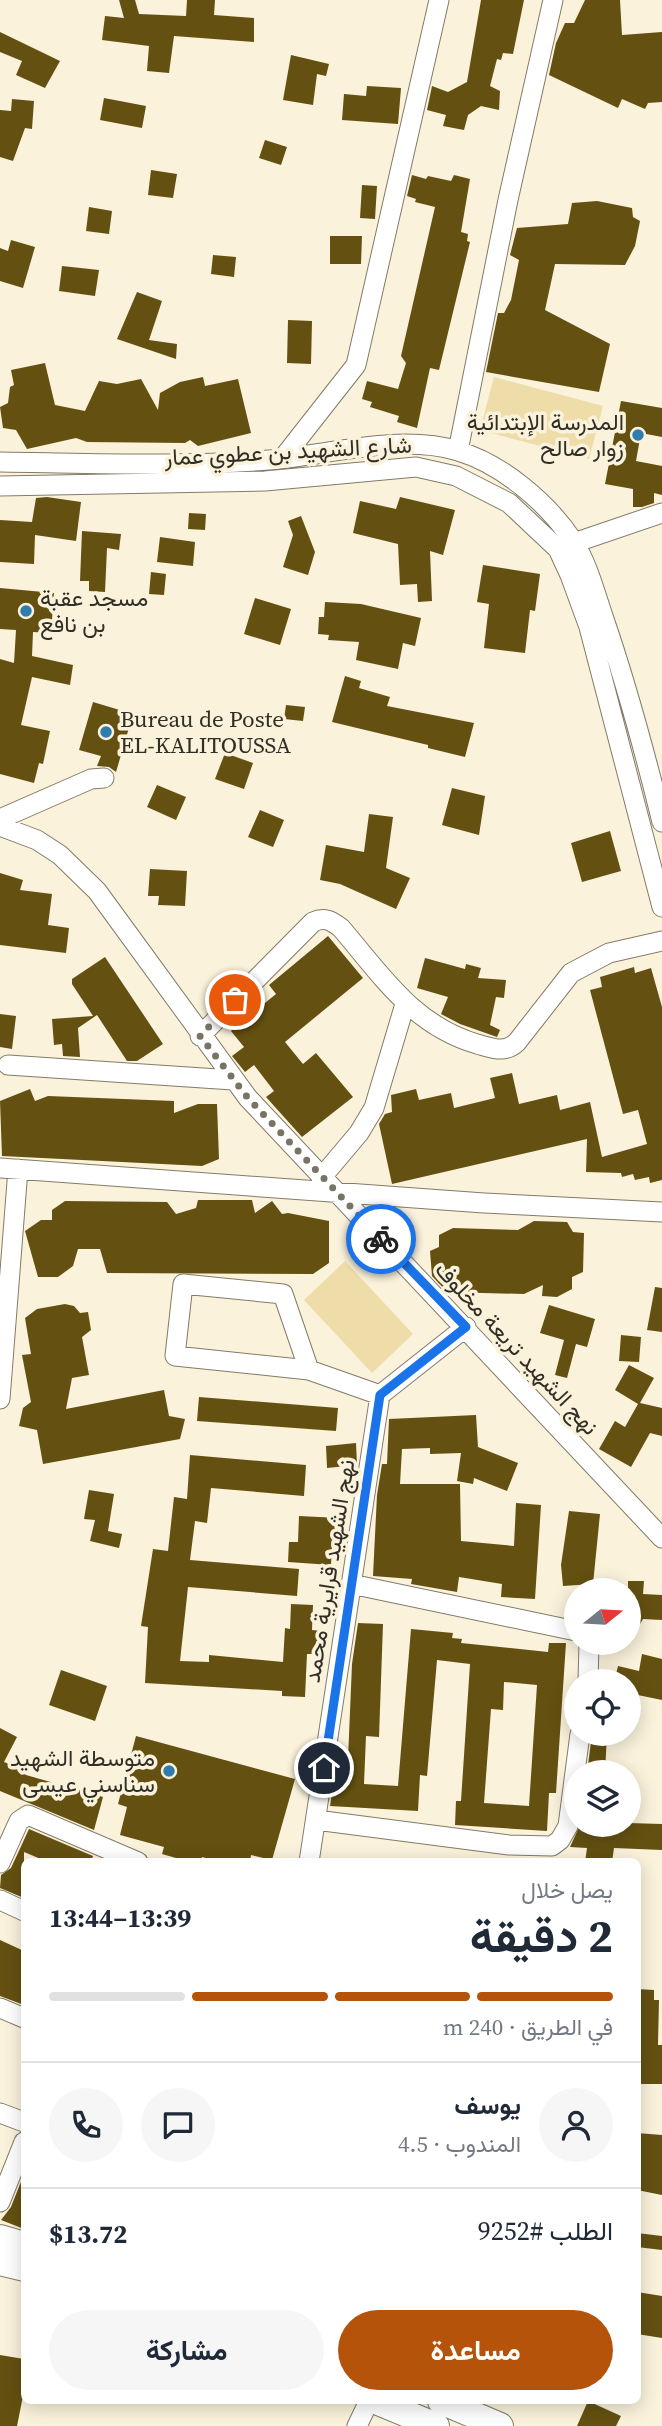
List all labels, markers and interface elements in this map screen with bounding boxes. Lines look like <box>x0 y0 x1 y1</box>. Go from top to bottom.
place label: المدرسة الإبتدائية زوار صالح <box>467 406 624 464</box>
marker: المدرسة الإبتدائية زوار صالح <box>630 427 646 443</box>
street label: شارع الشهيد بن عطوي عمار <box>163 429 413 477</box>
place label: مسجد عقبة بن نافع <box>40 582 148 640</box>
marker: مسجد عقبة بن نافع <box>18 603 34 619</box>
place label: Bureau de Poste EL-KALITOUSSA <box>120 703 292 761</box>
marker: Bureau de Poste EL-KALITOUSSA <box>98 724 114 740</box>
pin <box>205 970 265 1030</box>
icon: bag <box>216 981 254 1019</box>
courier <box>346 1204 416 1274</box>
icon: bike <box>362 1220 400 1258</box>
street label: نهج الشهيد تريعة مخلوف <box>428 1254 606 1442</box>
street label: نهج الشهيد قرايرية محمد <box>296 1457 362 1685</box>
north arrow <box>564 1578 640 1656</box>
map controls <box>564 1578 641 1837</box>
button: locate <box>564 1669 641 1746</box>
pin <box>294 1738 354 1798</box>
place label: متوسطة الشهيد سناسني عيسى <box>10 1742 155 1803</box>
icon: home <box>305 1749 343 1787</box>
button: layers <box>564 1760 641 1837</box>
marker: متوسطة الشهيد سناسني عيسى <box>161 1763 177 1779</box>
text: يصل خلال <box>521 1874 613 1906</box>
text: 13:39–13:44 <box>49 1900 191 1936</box>
text: 2 دقيقة <box>470 1904 613 1967</box>
text: في الطريق · 240 m <box>443 2011 613 2043</box>
text: يوسف <box>454 2087 521 2123</box>
button: phone <box>49 2088 123 2162</box>
button: chat <box>141 2088 215 2162</box>
button: person <box>539 2088 613 2162</box>
text: المندوب · 4.5 <box>398 2128 521 2160</box>
text: الطلب #9252 <box>478 2213 613 2249</box>
text: $13.72 <box>49 2216 127 2252</box>
button: مشاركة <box>49 2310 324 2390</box>
button: مساعدة <box>338 2310 613 2390</box>

